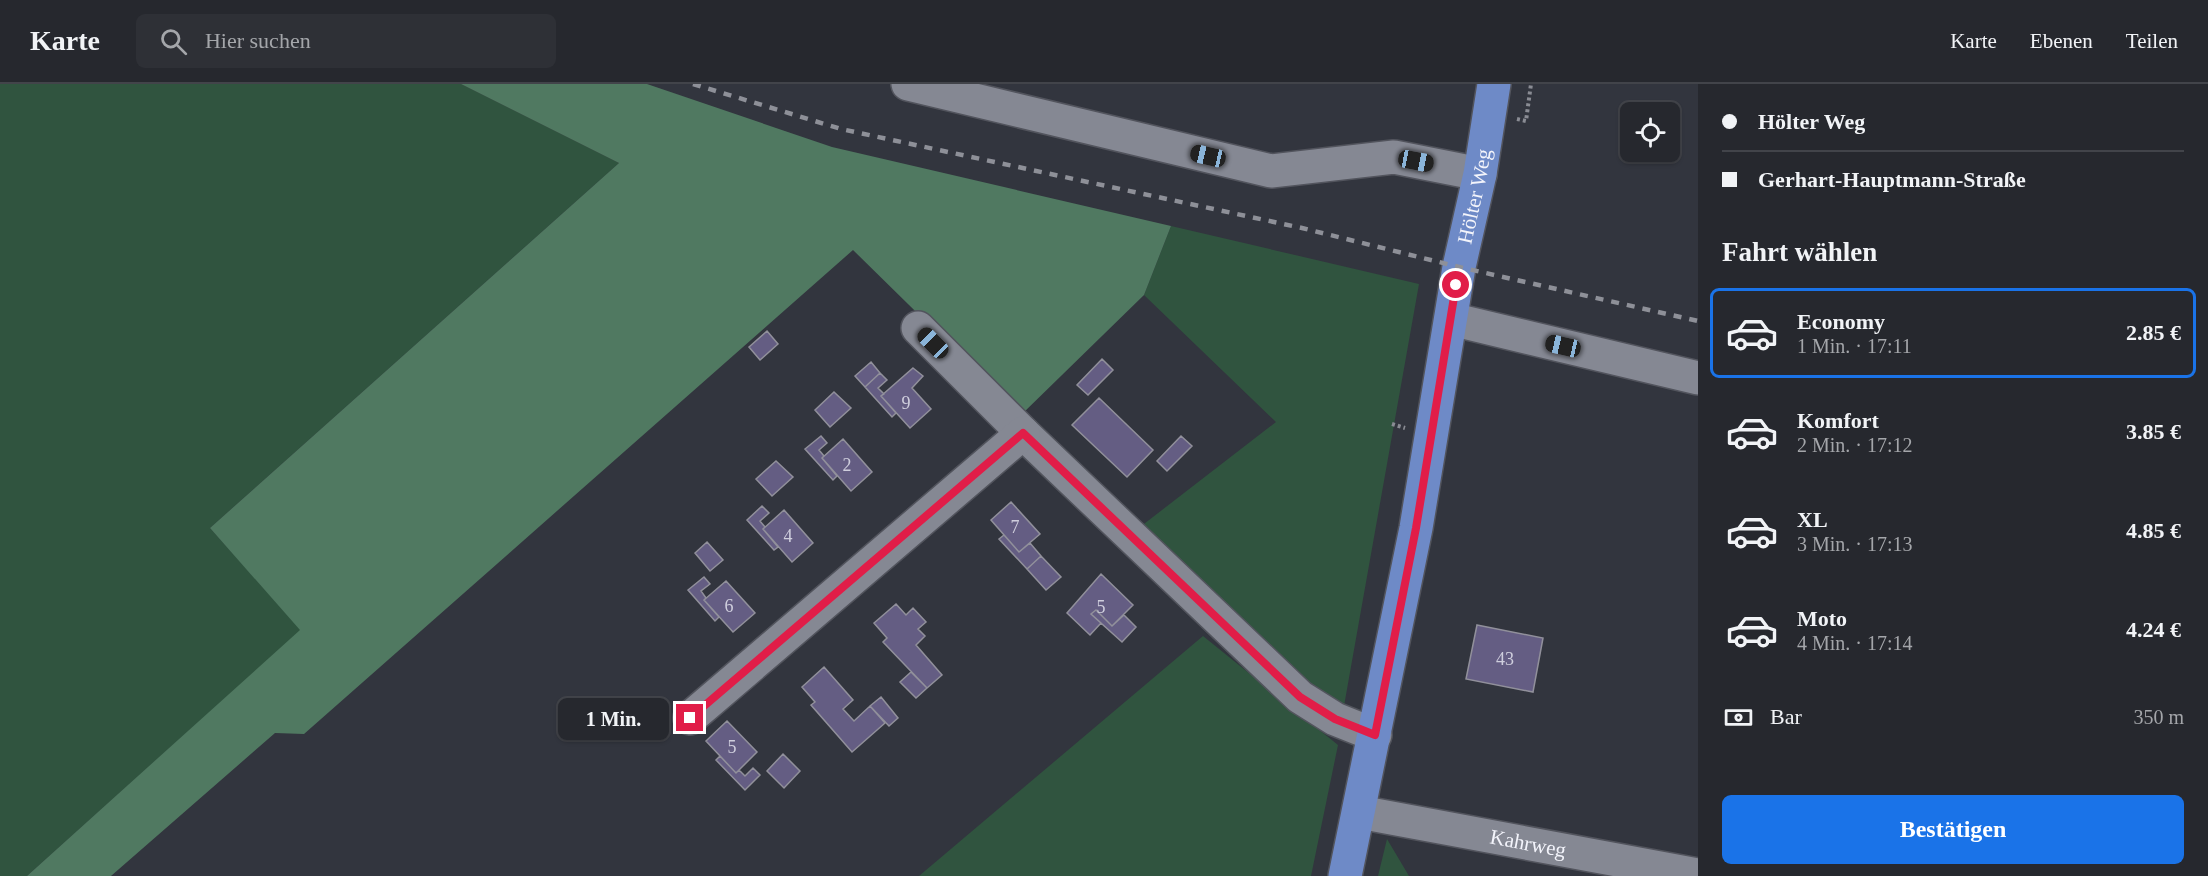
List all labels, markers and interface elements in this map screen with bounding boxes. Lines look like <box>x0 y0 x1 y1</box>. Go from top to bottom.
search box <box>136 14 556 68</box>
text: Karte <box>30 25 100 56</box>
icon: search <box>157 25 190 58</box>
text: Hier suchen <box>205 28 311 53</box>
text: Karte <box>1950 29 1997 53</box>
text: Ebenen <box>2030 29 2093 53</box>
text: Teilen <box>2126 29 2178 53</box>
map controls <box>1620 102 1680 162</box>
button: locate <box>1620 102 1680 162</box>
text: Hölter Weg <box>1758 109 1865 134</box>
car <box>1188 143 1228 169</box>
street label: Hölter Weg <box>1453 147 1496 246</box>
car <box>1397 149 1435 173</box>
text: Gerhart-Hauptmann-Straße <box>1758 167 2026 192</box>
text: Fahrt wählen <box>1722 237 1877 267</box>
route start <box>1442 271 1469 298</box>
icon: car <box>1725 306 1779 360</box>
text: Economy <box>1797 309 1885 334</box>
text: 2.85 € <box>2126 320 2181 345</box>
car <box>914 324 952 362</box>
car <box>1543 333 1583 359</box>
text: 1 Min. · 17:11 <box>1797 335 1912 357</box>
house number: 9 <box>902 393 911 413</box>
icon: car <box>1725 405 1779 459</box>
text: Komfort <box>1797 408 1879 433</box>
text: 3.85 € <box>2126 419 2181 444</box>
text: 2 Min. · 17:12 <box>1797 434 1913 456</box>
house number: 2 <box>843 455 852 475</box>
icon: car <box>1725 504 1779 558</box>
text: XL <box>1797 507 1828 532</box>
house number: 7 <box>1011 517 1020 537</box>
text: 4.85 € <box>2126 518 2181 543</box>
house number: 4 <box>784 526 793 546</box>
text: 3 Min. · 17:13 <box>1797 533 1913 555</box>
house number: 6 <box>725 596 734 616</box>
house number: 5 <box>1097 597 1106 617</box>
icon: car <box>1725 603 1779 657</box>
text: Moto <box>1797 606 1847 631</box>
text: 4.24 € <box>2126 617 2181 642</box>
text: 4 Min. · 17:14 <box>1797 632 1913 654</box>
house number: 43 <box>1496 649 1514 669</box>
callout: 1 Min. <box>558 697 669 739</box>
icon: cash <box>1722 701 1755 734</box>
route end <box>676 704 703 731</box>
text: Bar <box>1770 704 1802 729</box>
text: 350 m <box>2133 706 2184 728</box>
text: 1 Min. <box>586 708 641 730</box>
house number: 5 <box>728 737 737 757</box>
button: Bestätigen <box>1722 795 2184 864</box>
street label: Kahrweg <box>1488 825 1569 862</box>

